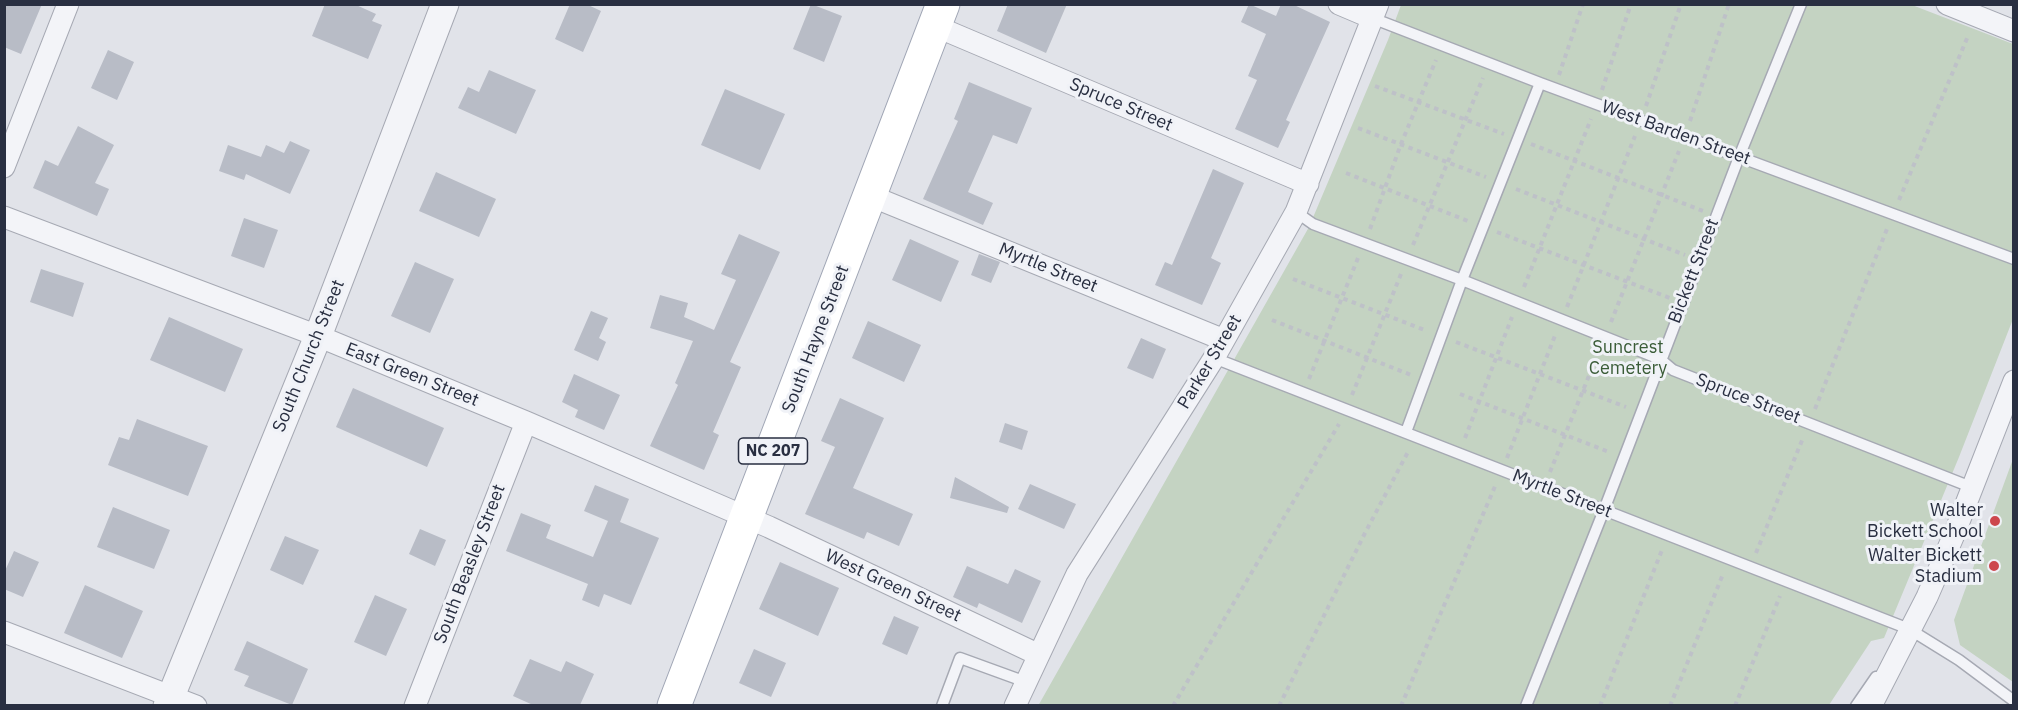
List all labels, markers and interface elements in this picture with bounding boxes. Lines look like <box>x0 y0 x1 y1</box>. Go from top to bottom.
street label: Spruce Street <box>1066 74 1176 136</box>
street label: West Barden Street <box>1599 96 1753 170</box>
street label: Bickett Street <box>1664 216 1724 326</box>
street label: Myrtle Street <box>995 238 1101 298</box>
street label: South Hayne Street <box>778 262 854 416</box>
street label: South Church Street <box>269 277 349 435</box>
street label: Parker Street <box>1173 311 1247 413</box>
park label: Suncrest Cemetery <box>1589 337 1667 380</box>
street label: East Green Street <box>342 338 482 412</box>
street label: Spruce Street <box>1693 369 1803 429</box>
road number: NC 207 <box>738 438 808 464</box>
street label: Myrtle Street <box>1509 465 1615 523</box>
street label: South Beasley Street <box>430 481 510 647</box>
place label: Walter Bickett School <box>1867 500 1983 542</box>
marker: Walter Bickett School <box>1988 514 2002 528</box>
street label: West Green Street <box>822 545 964 627</box>
place label: Walter Bickett Stadium <box>1868 545 1982 588</box>
marker: Walter Bickett Stadium <box>1987 559 2001 573</box>

